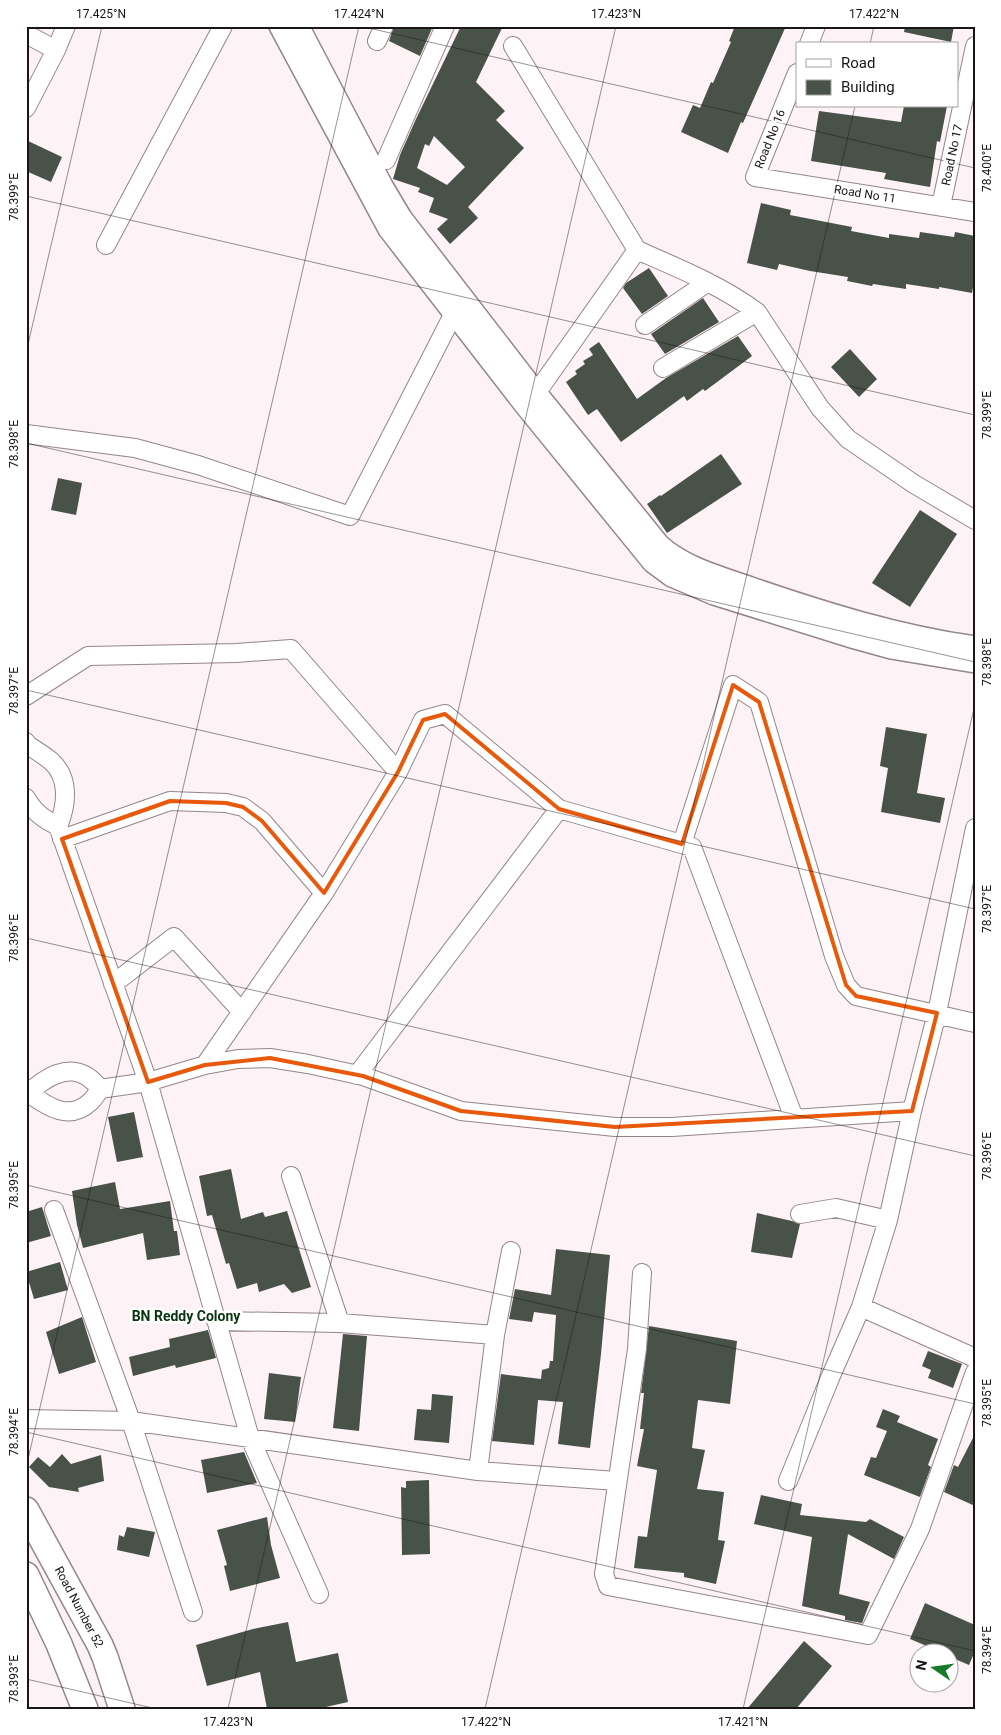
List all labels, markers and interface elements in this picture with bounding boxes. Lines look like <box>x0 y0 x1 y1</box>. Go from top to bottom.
text: 17.425°N <box>76 7 126 21</box>
text: 17.424°N <box>334 7 384 21</box>
text: 17.423°N <box>591 7 641 21</box>
text: 17.422°N <box>849 7 899 21</box>
legend <box>796 42 958 108</box>
text: Road <box>841 54 875 72</box>
text: Building <box>841 78 895 96</box>
street label: Road No 16 <box>752 107 788 171</box>
street label: Road No 17 <box>939 123 965 187</box>
text: 78.400°E <box>980 144 994 192</box>
text: 78.399°E <box>7 173 21 221</box>
street label: Road No 11 <box>833 182 897 206</box>
text: 78.399°E <box>980 391 994 439</box>
text: 78.398°E <box>7 420 21 468</box>
text: 78.398°E <box>980 638 994 686</box>
text: 78.397°E <box>7 667 21 715</box>
text: 78.397°E <box>980 885 994 933</box>
text: 78.396°E <box>7 914 21 962</box>
text: 78.396°E <box>980 1132 994 1180</box>
text: 78.395°E <box>7 1161 21 1209</box>
district label: BN Reddy Colony <box>132 1308 241 1324</box>
text: 78.395°E <box>980 1379 994 1427</box>
text: 78.394°E <box>7 1408 21 1456</box>
street label: Road Number 52 <box>52 1564 106 1650</box>
text: 78.394°E <box>980 1626 994 1674</box>
north arrow <box>908 1642 958 1692</box>
text: 78.393°E <box>7 1655 21 1703</box>
text: N <box>912 1658 930 1672</box>
text: 17.423°N <box>203 1715 253 1729</box>
text: 17.422°N <box>461 1715 511 1729</box>
text: 17.421°N <box>718 1715 768 1729</box>

